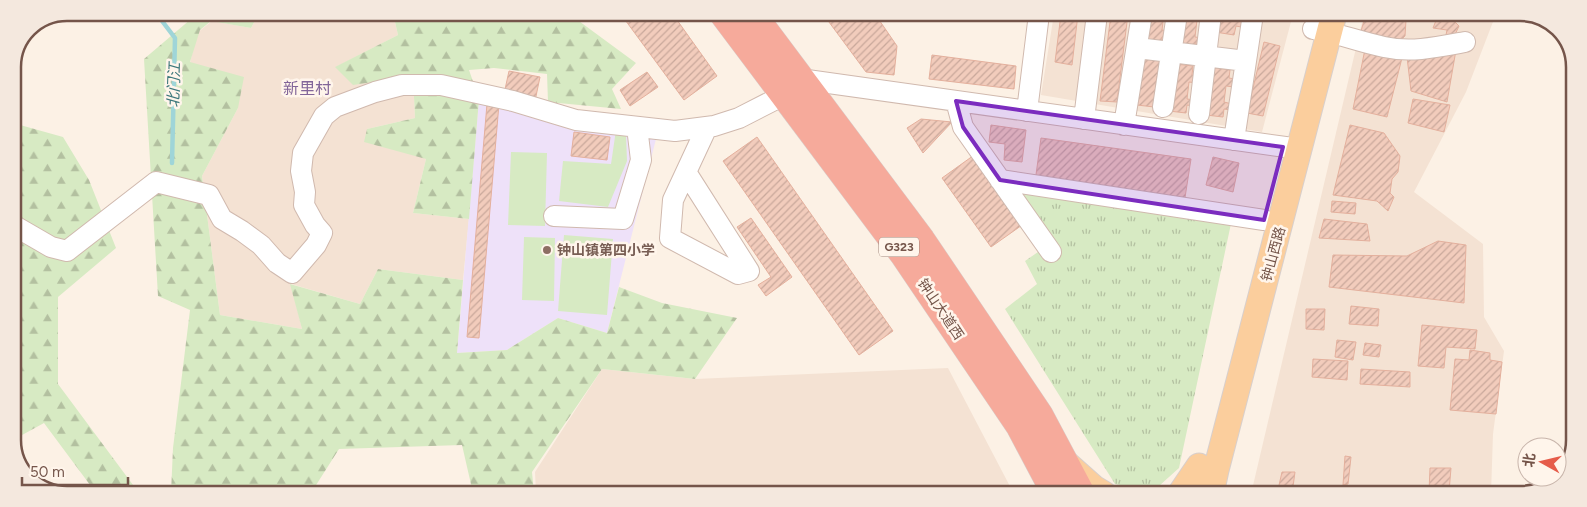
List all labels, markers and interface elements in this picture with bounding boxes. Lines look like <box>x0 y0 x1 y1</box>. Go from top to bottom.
water label: 北门江 <box>164 60 184 108</box>
district label: 新里村 <box>283 79 331 98</box>
street label: 钟山西路 <box>1258 225 1289 283</box>
road number: G323 <box>879 238 919 256</box>
place label: 钟山镇第四小学 <box>557 242 655 259</box>
marker: 钟山镇第四小学 <box>541 244 553 256</box>
street label: 钟山大道西 <box>914 276 967 343</box>
north arrow <box>1517 437 1567 487</box>
text: 北 <box>1520 452 1539 468</box>
scale bar <box>22 454 129 486</box>
text: 50 m <box>30 463 65 481</box>

